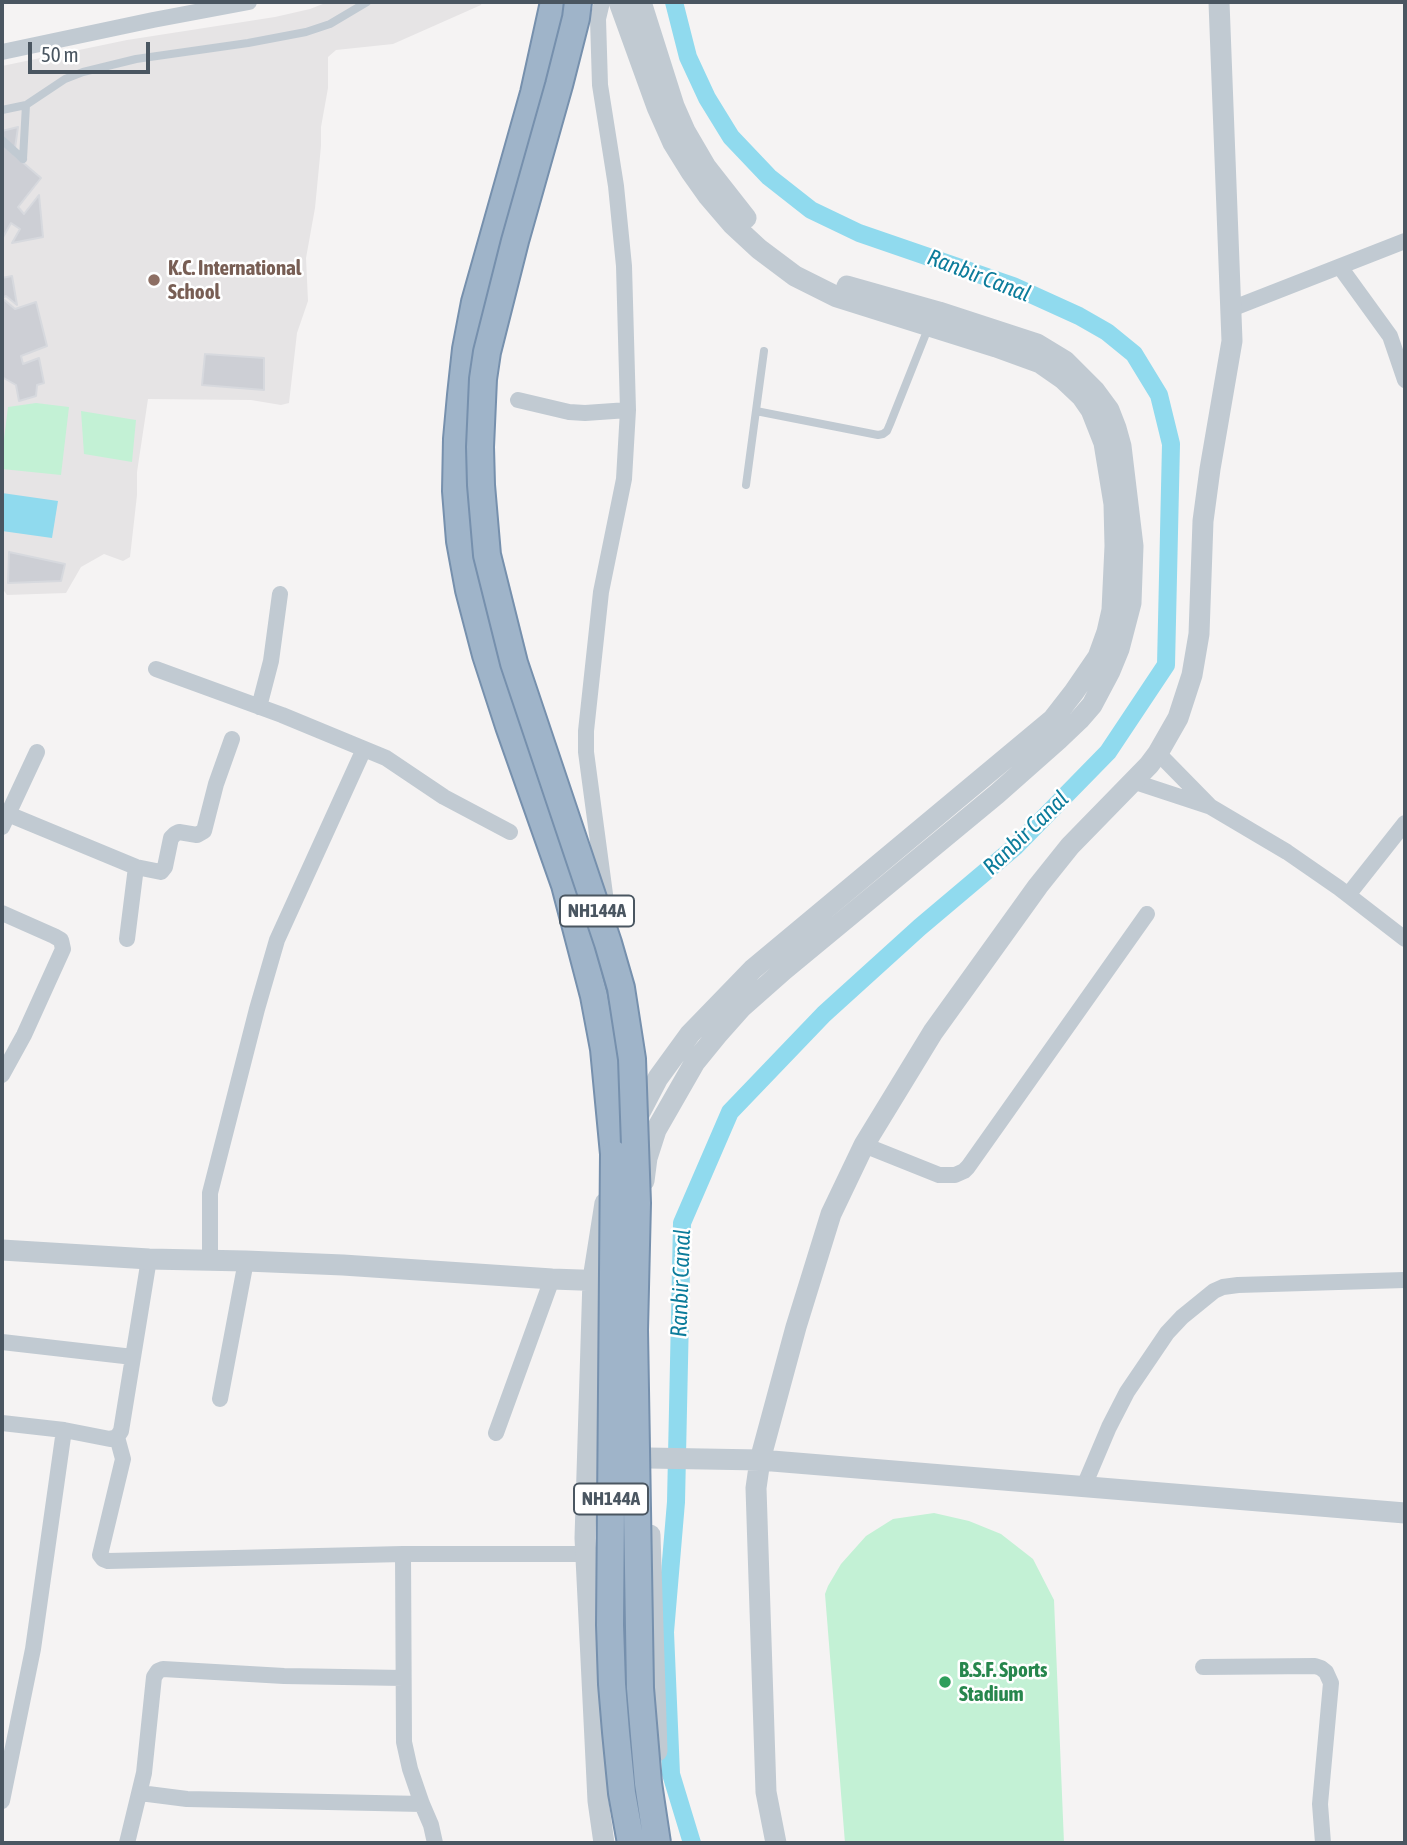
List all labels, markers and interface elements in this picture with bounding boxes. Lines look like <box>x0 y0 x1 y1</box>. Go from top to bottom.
scale bar <box>32 28 154 72</box>
text: 50 m <box>41 42 79 66</box>
water label: Ranbir Canal <box>923 244 1035 308</box>
place label: K.C. International School <box>168 255 301 305</box>
marker: K.C. International School <box>146 272 162 288</box>
water label: Ranbir Canal <box>977 785 1075 881</box>
road number: NH144A <box>560 896 634 926</box>
water label: Ranbir Canal <box>665 1228 697 1338</box>
road number: NH144A <box>574 1484 648 1514</box>
place label: B.S.F. Sports Stadium <box>959 1657 1047 1707</box>
marker: B.S.F. Sports Stadium <box>937 1674 953 1690</box>

